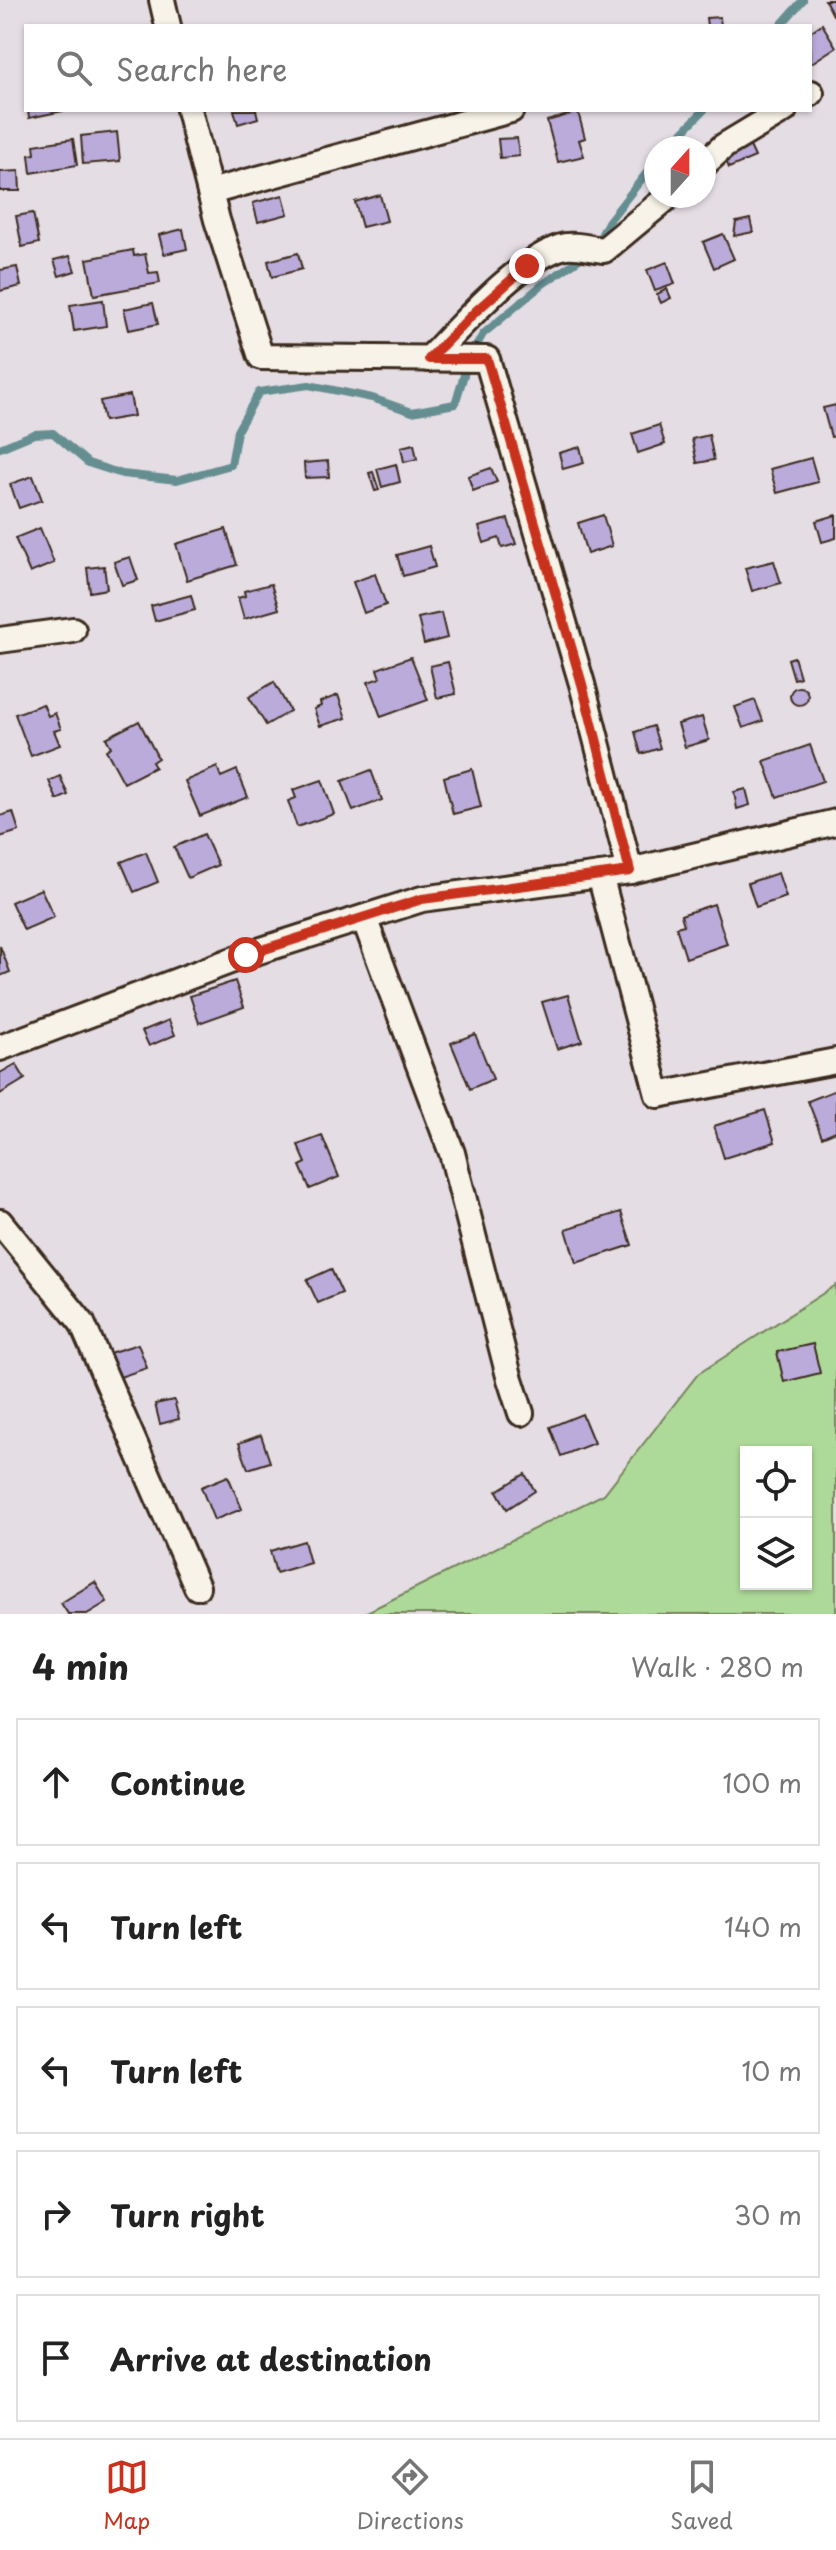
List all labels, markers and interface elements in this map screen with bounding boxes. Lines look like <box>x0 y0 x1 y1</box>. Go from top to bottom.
search box <box>24 24 812 112</box>
icon: search <box>52 46 96 90</box>
text: Search here <box>116 46 288 91</box>
north arrow <box>644 136 716 208</box>
route end <box>509 248 545 284</box>
route start <box>228 937 264 973</box>
map controls <box>740 1446 812 1590</box>
button: locate <box>740 1446 812 1518</box>
button: layers <box>740 1518 812 1590</box>
text: 4 min <box>32 1640 129 1692</box>
text: Walk · 280 m <box>631 1647 804 1686</box>
icon: ahead <box>34 1760 78 1804</box>
text: Continue <box>110 1760 245 1805</box>
text: 100 m <box>722 1763 802 1802</box>
icon: left <box>34 1904 78 1948</box>
text: Turn left <box>110 1904 242 1949</box>
text: 140 m <box>724 1907 802 1946</box>
icon: left <box>34 2048 78 2092</box>
text: Turn left <box>110 2048 242 2093</box>
text: 10 m <box>741 2051 802 2090</box>
icon: right <box>34 2192 78 2236</box>
text: Turn right <box>110 2192 265 2237</box>
text: 30 m <box>734 2195 802 2234</box>
icon: arrive <box>34 2336 78 2380</box>
text: Arrive at destination <box>110 2336 432 2381</box>
tab: Map <box>103 2455 150 2536</box>
tab: Directions <box>357 2455 464 2536</box>
tab: Saved <box>670 2455 733 2536</box>

